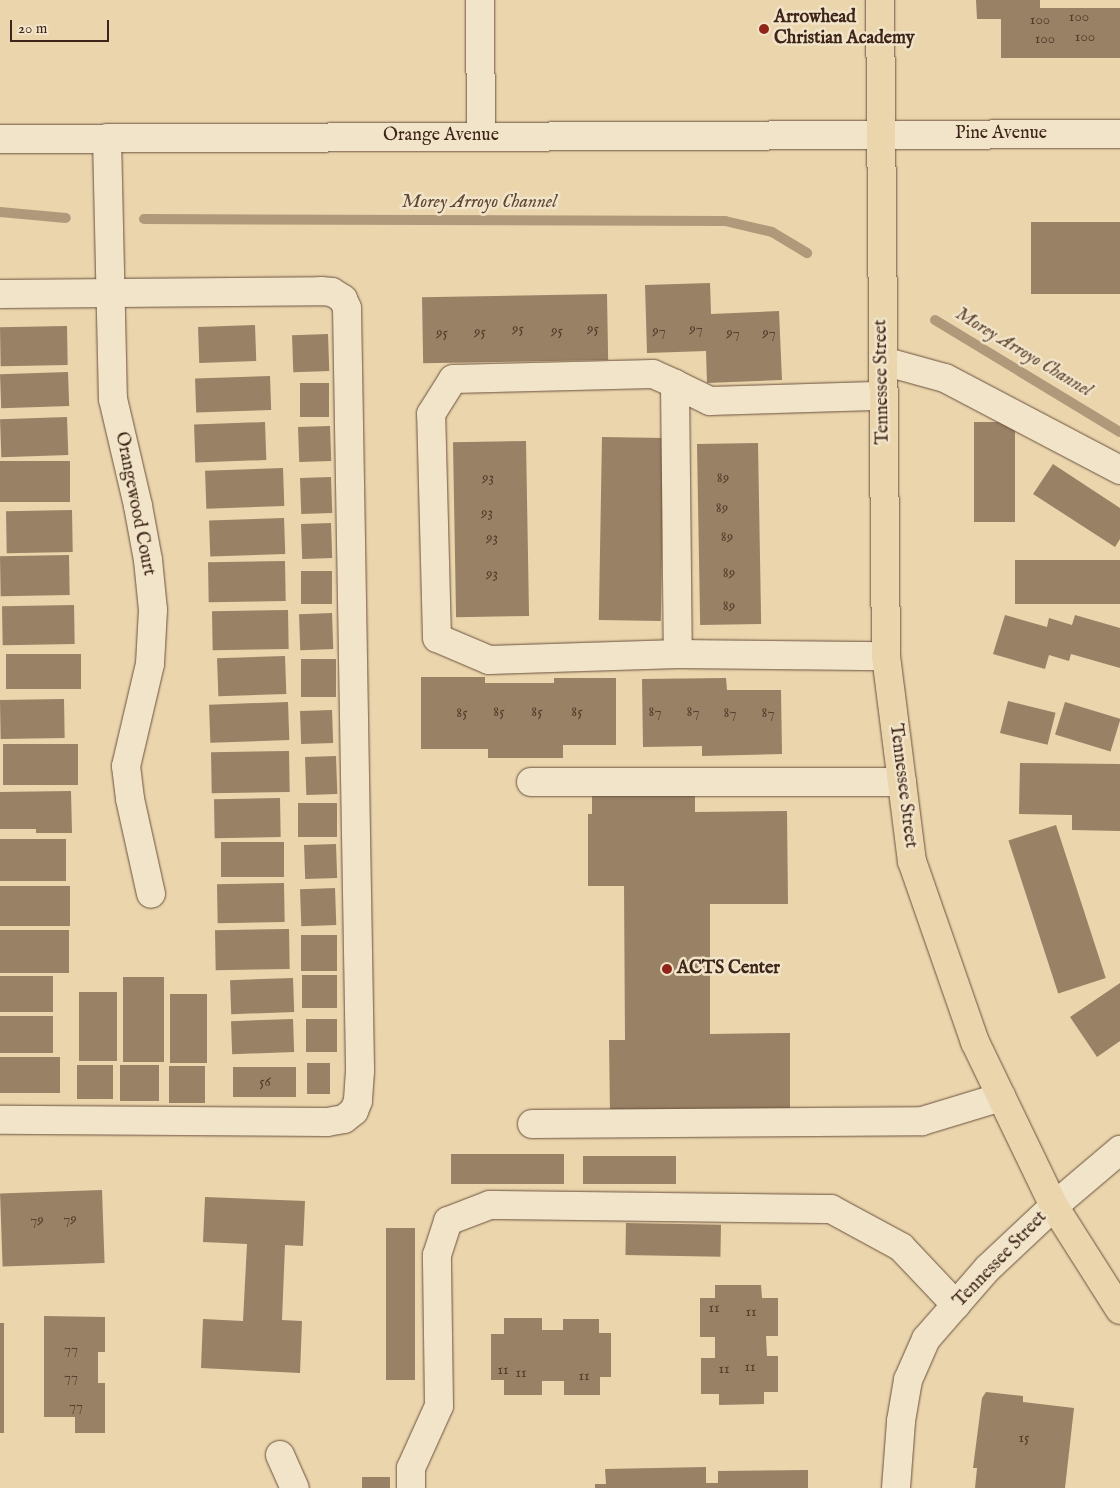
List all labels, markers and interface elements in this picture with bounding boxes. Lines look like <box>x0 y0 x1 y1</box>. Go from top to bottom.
place label: Arrowhead Christian Academy <box>774 8 915 50</box>
house number: 100 <box>1069 8 1089 26</box>
scale bar <box>12 10 111 42</box>
house number: 100 <box>1030 11 1050 29</box>
text: 20 m <box>18 19 47 38</box>
marker: Arrowhead Christian Academy <box>758 23 770 35</box>
house number: 100 <box>1075 28 1095 46</box>
house number: 100 <box>1035 30 1055 48</box>
street label: Pine Avenue <box>955 123 1047 145</box>
street label: Orange Avenue <box>383 125 499 147</box>
water label: Morey Arroyo Channel <box>401 192 557 214</box>
water label: Morey Arroyo Channel <box>951 303 1095 403</box>
street label: Tennessee Street <box>871 319 895 445</box>
house number: 95 <box>512 320 524 338</box>
house number: 95 <box>587 320 599 338</box>
house number: 97 <box>689 320 703 338</box>
house number: 95 <box>551 322 563 340</box>
house number: 97 <box>652 322 666 340</box>
house number: 95 <box>474 323 486 341</box>
house number: 95 <box>436 324 448 342</box>
house number: 97 <box>726 324 740 342</box>
house number: 97 <box>762 324 776 342</box>
street label: Orangewood Court <box>109 430 159 578</box>
house number: 93 <box>482 469 494 487</box>
house number: 89 <box>717 469 729 487</box>
house number: 89 <box>716 499 728 517</box>
house number: 93 <box>481 504 493 522</box>
house number: 89 <box>721 528 733 546</box>
house number: 93 <box>486 529 498 547</box>
house number: 89 <box>723 564 735 582</box>
house number: 93 <box>486 565 498 583</box>
house number: 89 <box>723 597 735 615</box>
house number: 85 <box>493 703 505 721</box>
house number: 85 <box>531 703 543 721</box>
house number: 85 <box>571 703 583 721</box>
house number: 87 <box>649 703 661 721</box>
house number: 87 <box>687 703 699 721</box>
house number: 85 <box>456 704 468 722</box>
house number: 87 <box>724 704 736 722</box>
house number: 87 <box>762 704 774 722</box>
street label: Tennessee Street <box>884 723 920 849</box>
place label: ACTS Center <box>677 958 780 980</box>
marker: ACTS Center <box>661 963 673 975</box>
house number: 56 <box>259 1073 271 1091</box>
street label: Tennessee Street <box>950 1208 1052 1312</box>
house number: 79 <box>63 1210 77 1228</box>
house number: 79 <box>30 1211 44 1229</box>
house number: 11 <box>708 1299 720 1317</box>
house number: 11 <box>745 1303 757 1321</box>
house number: 77 <box>64 1340 78 1358</box>
house number: 11 <box>744 1358 756 1376</box>
house number: 11 <box>718 1360 730 1378</box>
house number: 11 <box>497 1361 509 1379</box>
house number: 11 <box>515 1364 527 1382</box>
house number: 11 <box>578 1367 590 1385</box>
house number: 77 <box>64 1368 78 1386</box>
house number: 77 <box>69 1397 83 1415</box>
house number: 15 <box>1018 1429 1030 1447</box>

